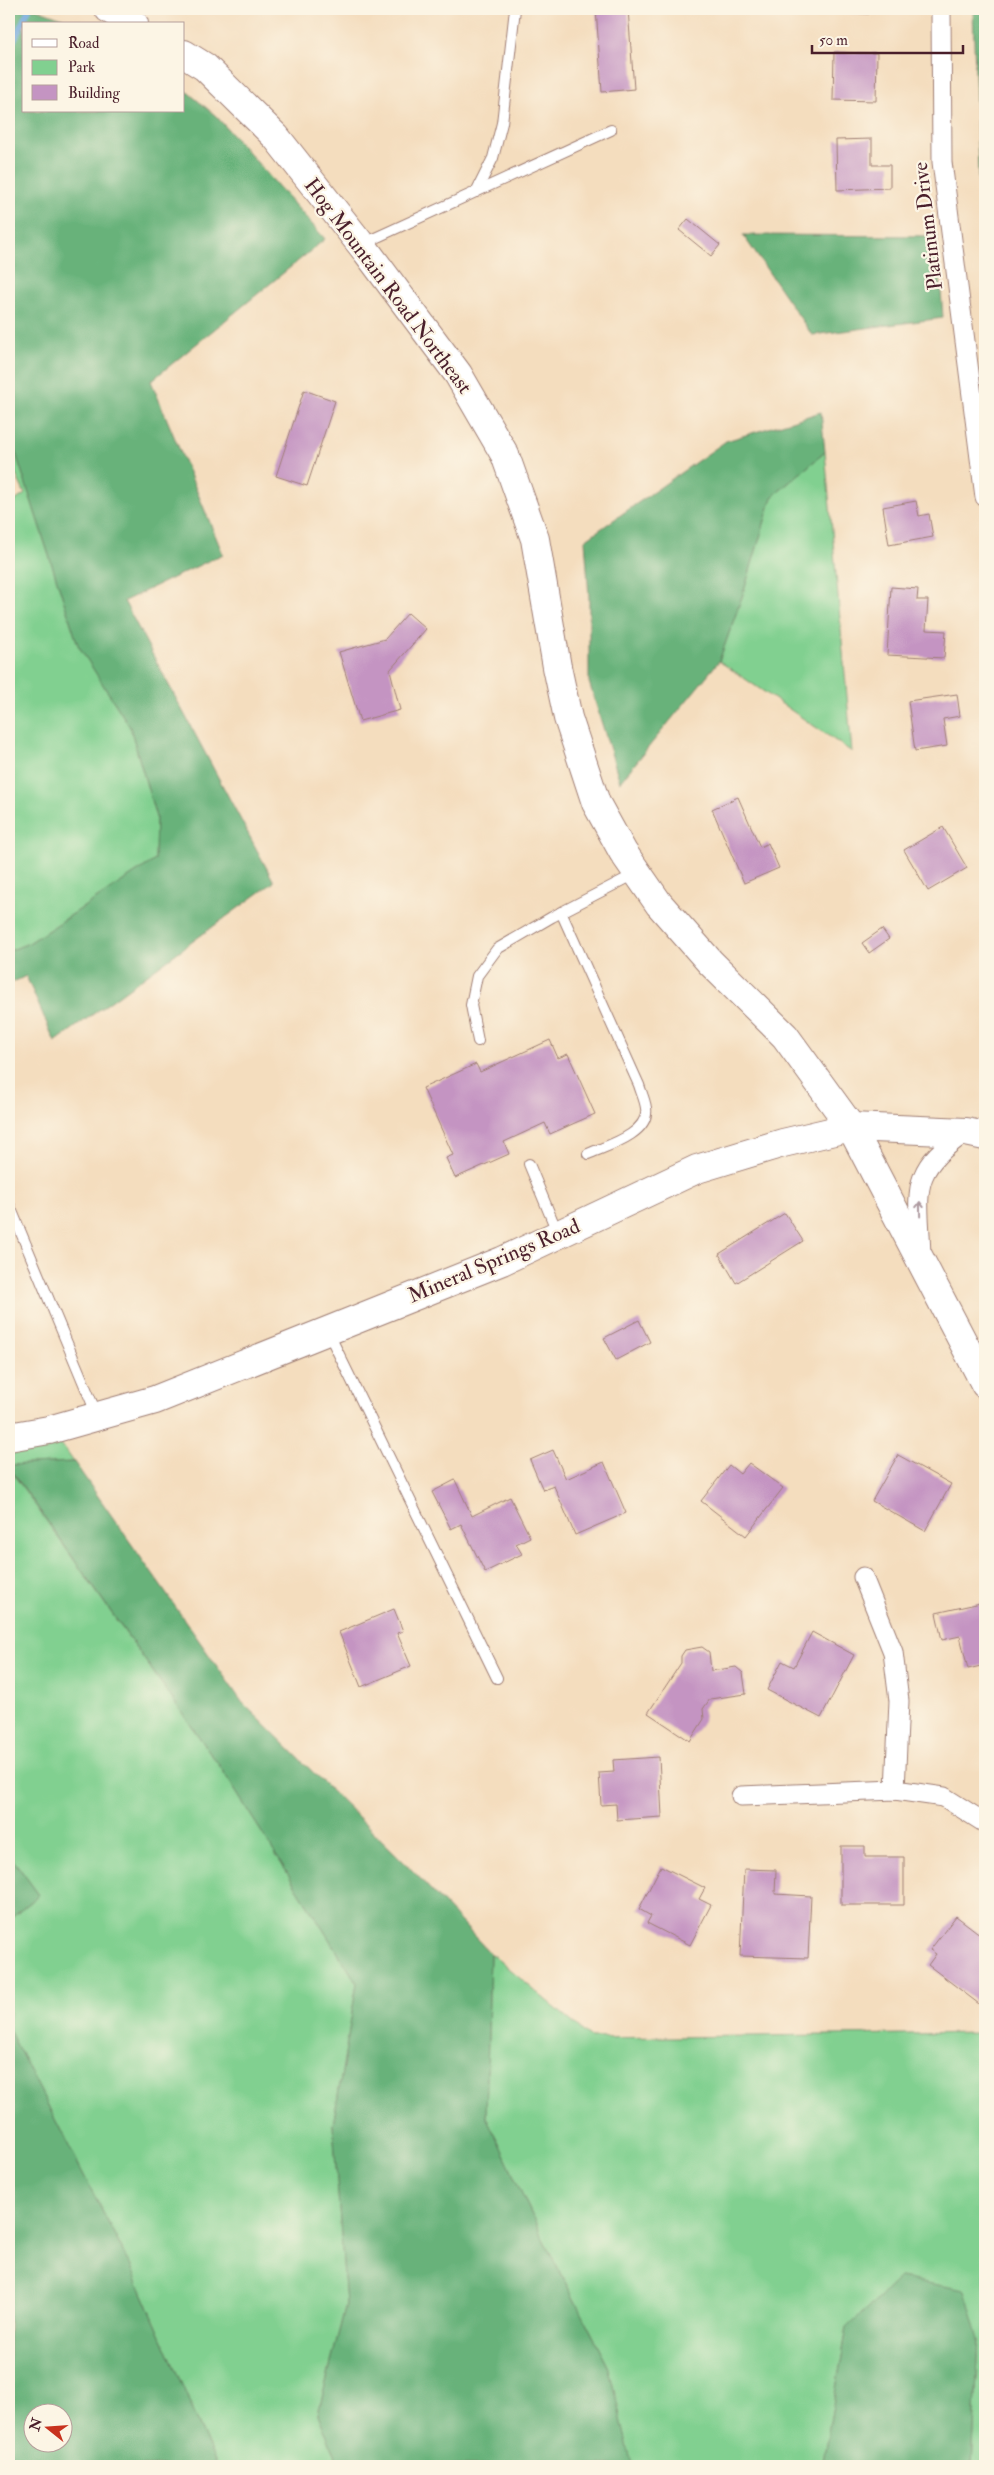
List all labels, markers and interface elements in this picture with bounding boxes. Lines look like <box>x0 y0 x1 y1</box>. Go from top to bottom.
legend <box>22 22 185 112</box>
scale bar <box>812 22 963 54</box>
text: 50 m <box>819 31 848 50</box>
text: Road <box>68 34 100 53</box>
text: Park <box>68 58 95 77</box>
text: Building <box>68 84 120 103</box>
street label: Platinum Drive <box>907 160 949 292</box>
street label: Hog Mountain Road Northeast <box>298 173 478 399</box>
one-way arrow <box>915 1201 925 1218</box>
street label: Mineral Springs Road <box>404 1212 585 1309</box>
north arrow <box>22 2402 72 2452</box>
text: N <box>26 2415 46 2434</box>

